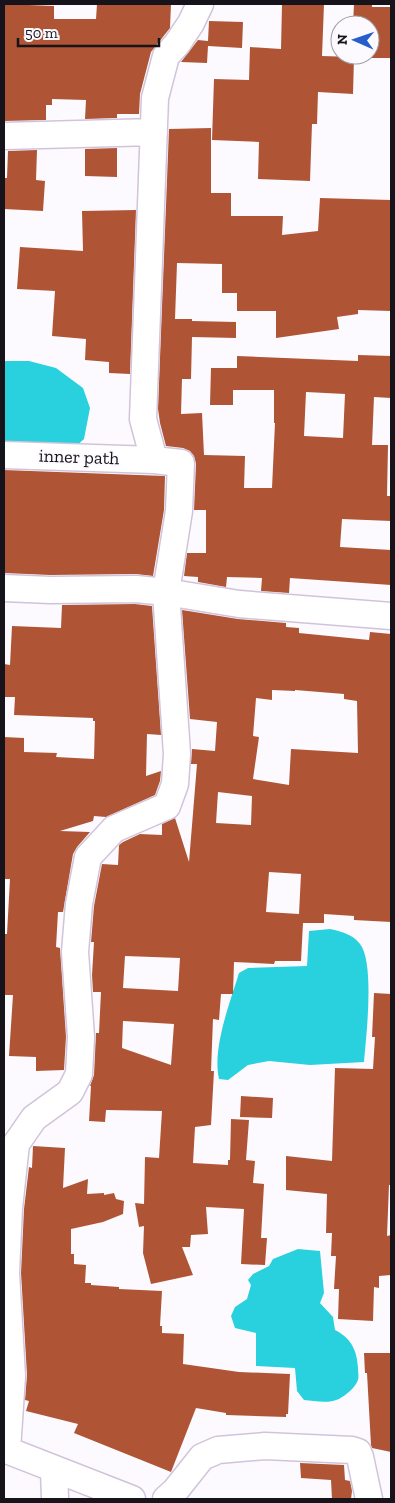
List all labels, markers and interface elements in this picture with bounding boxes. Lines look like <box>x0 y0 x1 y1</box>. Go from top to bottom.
scale bar <box>18 15 159 47</box>
north arrow <box>330 15 380 65</box>
text: 50 m <box>25 24 58 42</box>
text: N <box>334 34 351 45</box>
street label: inner path <box>38 445 120 469</box>

